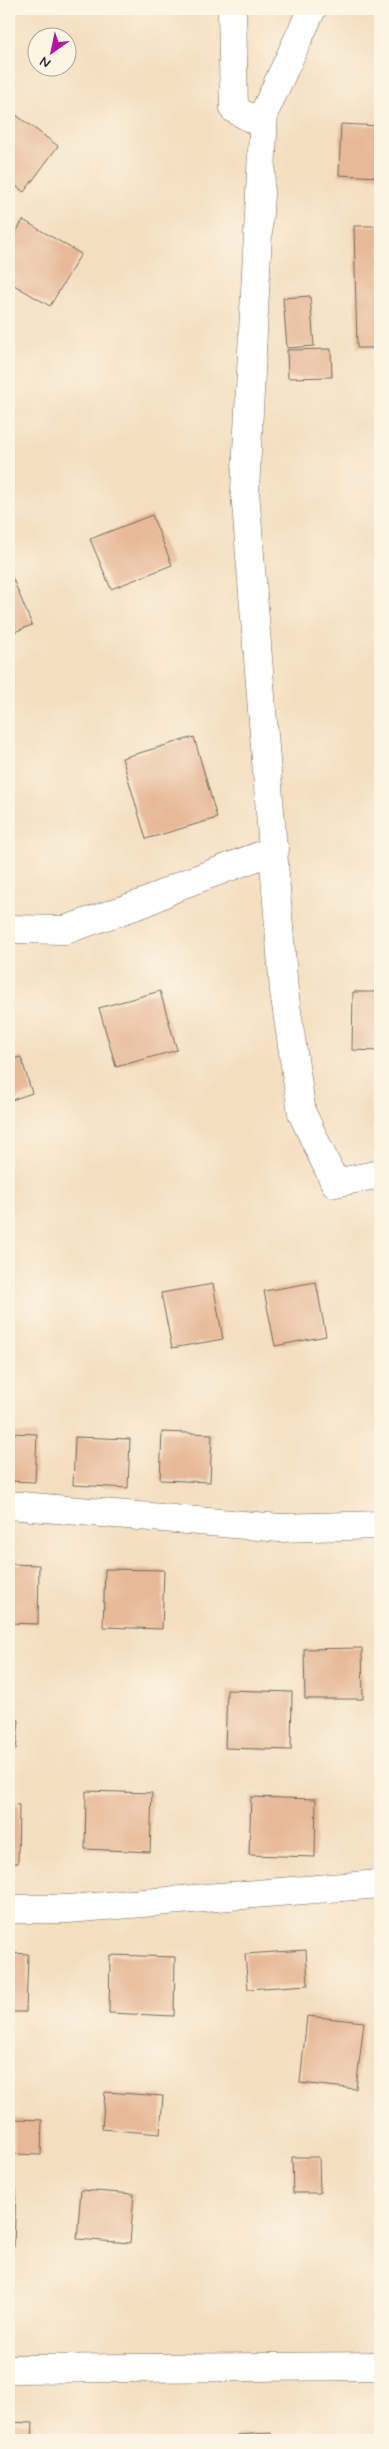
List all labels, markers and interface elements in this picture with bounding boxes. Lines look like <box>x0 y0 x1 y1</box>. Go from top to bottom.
north arrow <box>28 28 78 78</box>
text: N <box>37 52 54 72</box>

